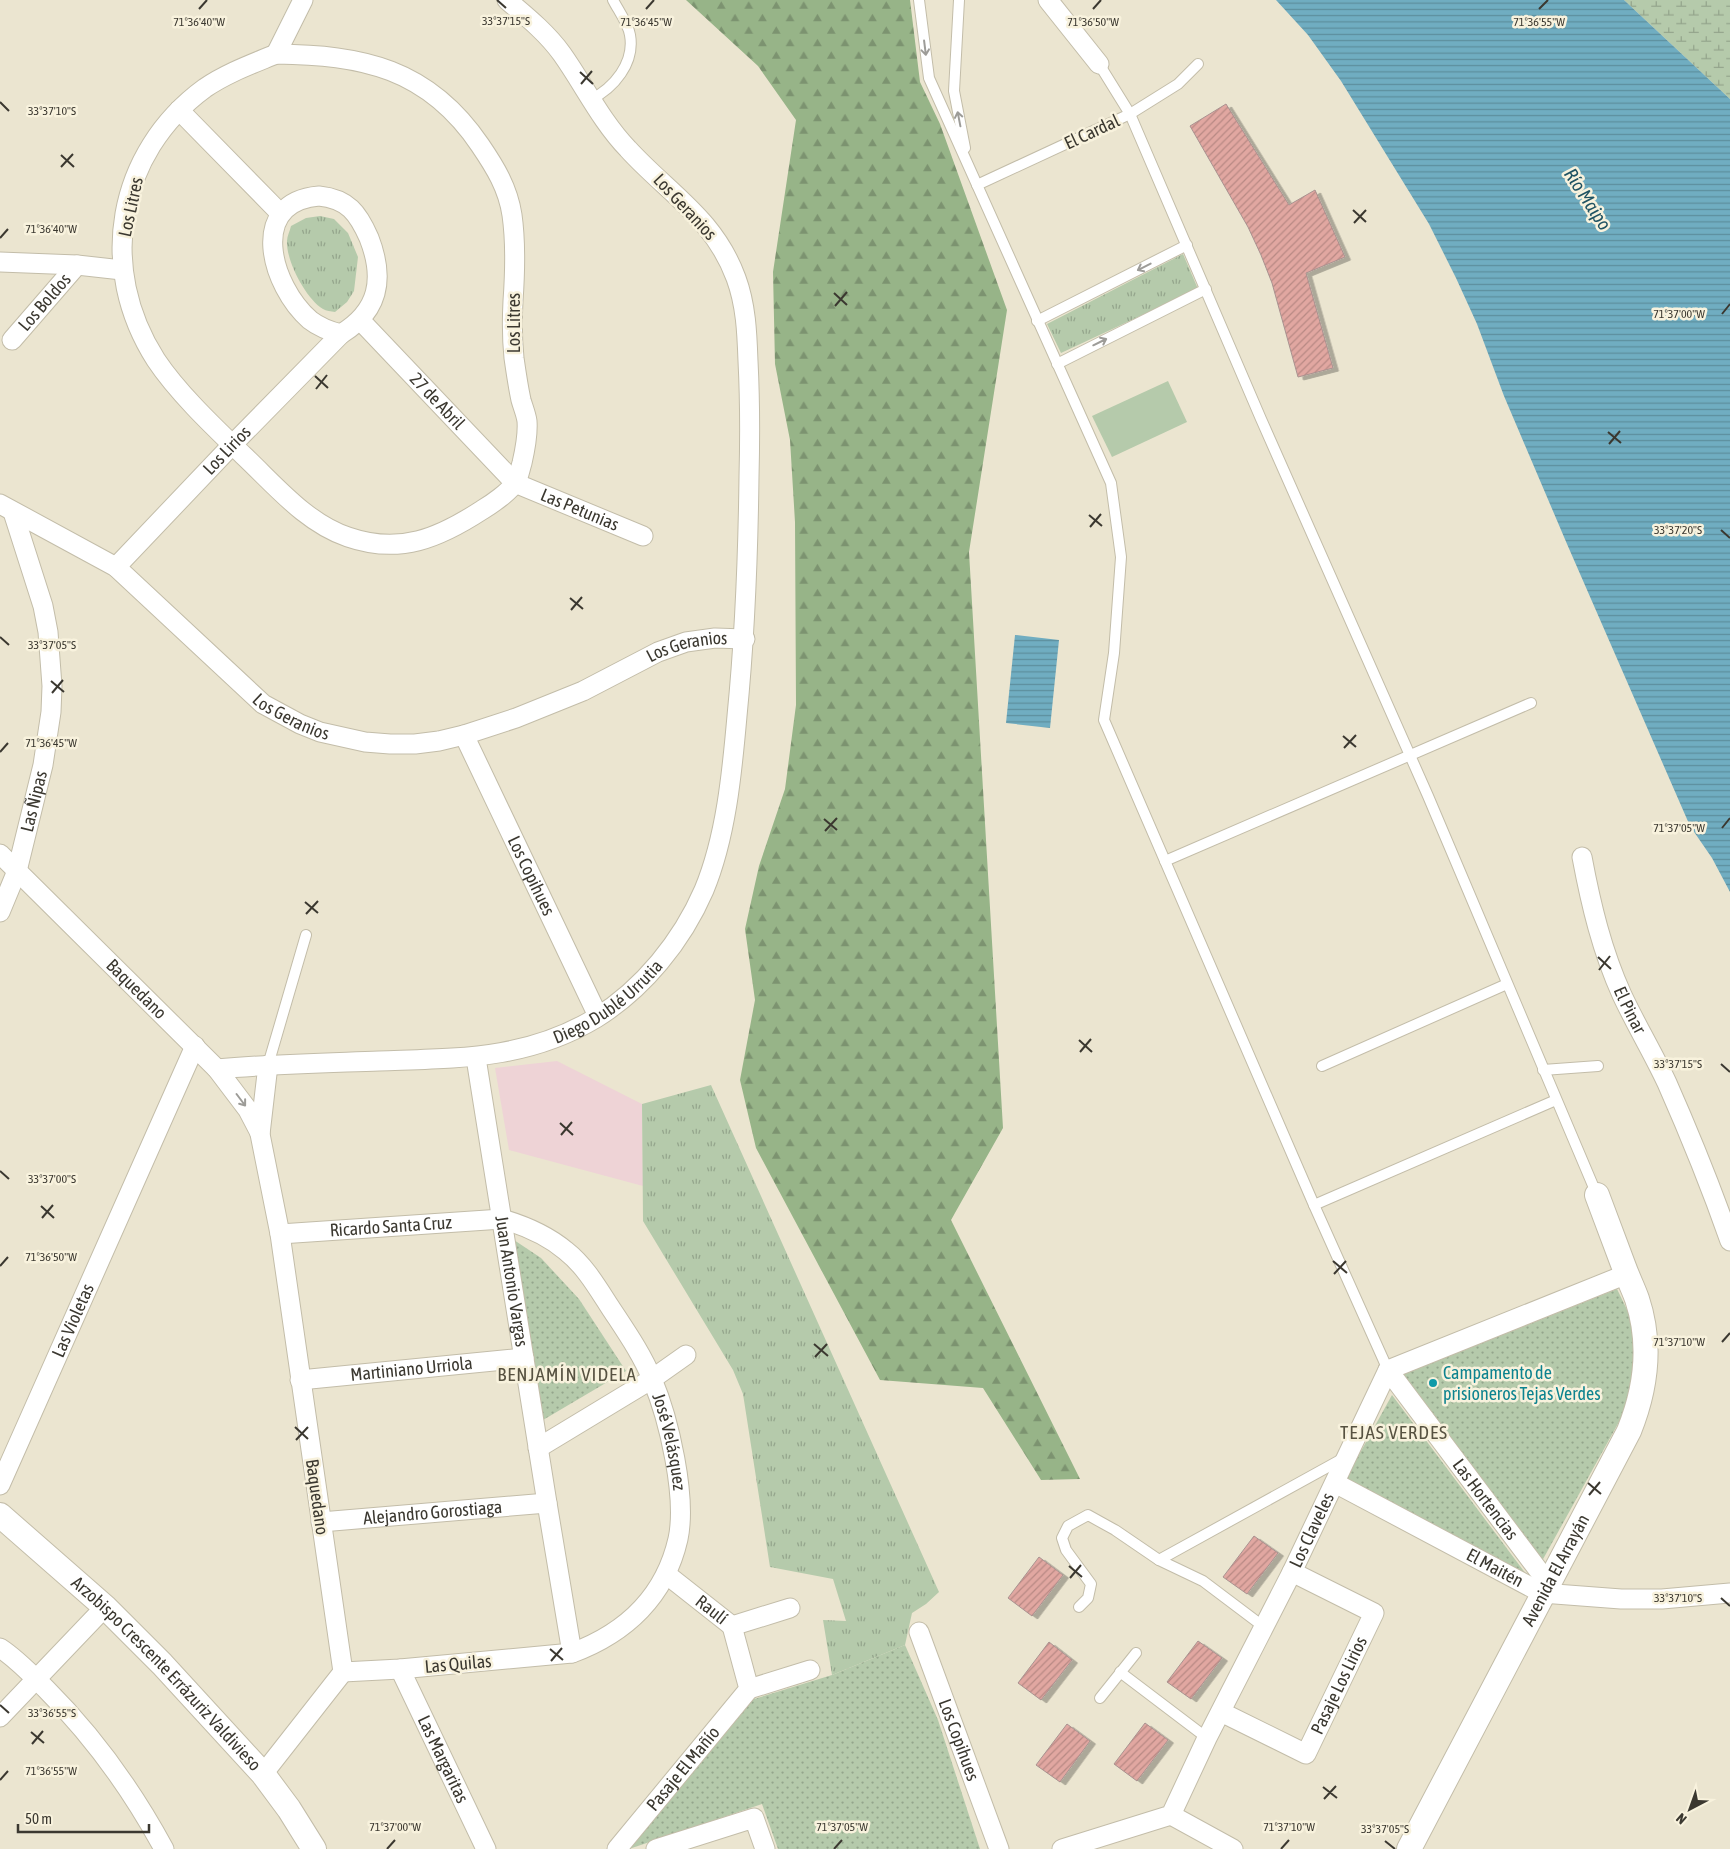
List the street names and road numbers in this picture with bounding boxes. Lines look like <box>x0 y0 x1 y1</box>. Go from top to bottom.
street label: El Cardal <box>1061 110 1123 153</box>
street label: Los Geranios <box>649 169 721 244</box>
street label: Los Litres <box>114 175 147 239</box>
street label: Los Boldos <box>14 269 75 335</box>
street label: Los Litres <box>503 293 524 353</box>
street label: 27 de Abril <box>406 368 469 434</box>
street label: Los Lirios <box>198 421 255 479</box>
street label: Las Petunias <box>538 484 622 535</box>
street label: Los Geranios <box>643 627 728 666</box>
street label: Los Geranios <box>249 689 331 744</box>
street label: Las Ñipas <box>16 769 51 834</box>
street label: Los Copihues <box>504 832 559 919</box>
street label: Baquedano <box>102 954 171 1023</box>
street label: Diego Dublé Urrutia <box>550 955 667 1048</box>
street label: El Pinar <box>1610 983 1651 1038</box>
street label: Ricardo Santa Cruz <box>329 1211 453 1241</box>
street label: Juan Antonio Vargas <box>491 1214 533 1348</box>
street label: Las Violetas <box>47 1280 98 1360</box>
street label: Martiniano Urriola <box>349 1352 474 1385</box>
street label: José Velásquez <box>648 1390 690 1492</box>
street label: Las Hortencias <box>1449 1455 1523 1544</box>
street label: Baquedano <box>302 1458 333 1536</box>
street label: Los Claveles <box>1285 1489 1338 1571</box>
street label: Alejandro Gorostiaga <box>362 1496 503 1528</box>
street label: Avenida El Arrayán <box>1517 1511 1593 1629</box>
street label: El Maitén <box>1463 1544 1527 1591</box>
street label: Arzobispo Crescente Errázuriz Valdivieso <box>67 1572 266 1775</box>
street label: Raulí <box>692 1590 732 1629</box>
street label: Pasaje Los Lirios <box>1306 1633 1371 1737</box>
street label: Las Quilas <box>424 1650 492 1677</box>
street label: Los Copihues <box>935 1696 984 1783</box>
street label: Las Margaritas <box>414 1712 473 1806</box>
street label: Pasaje El Mañío <box>642 1722 724 1815</box>

